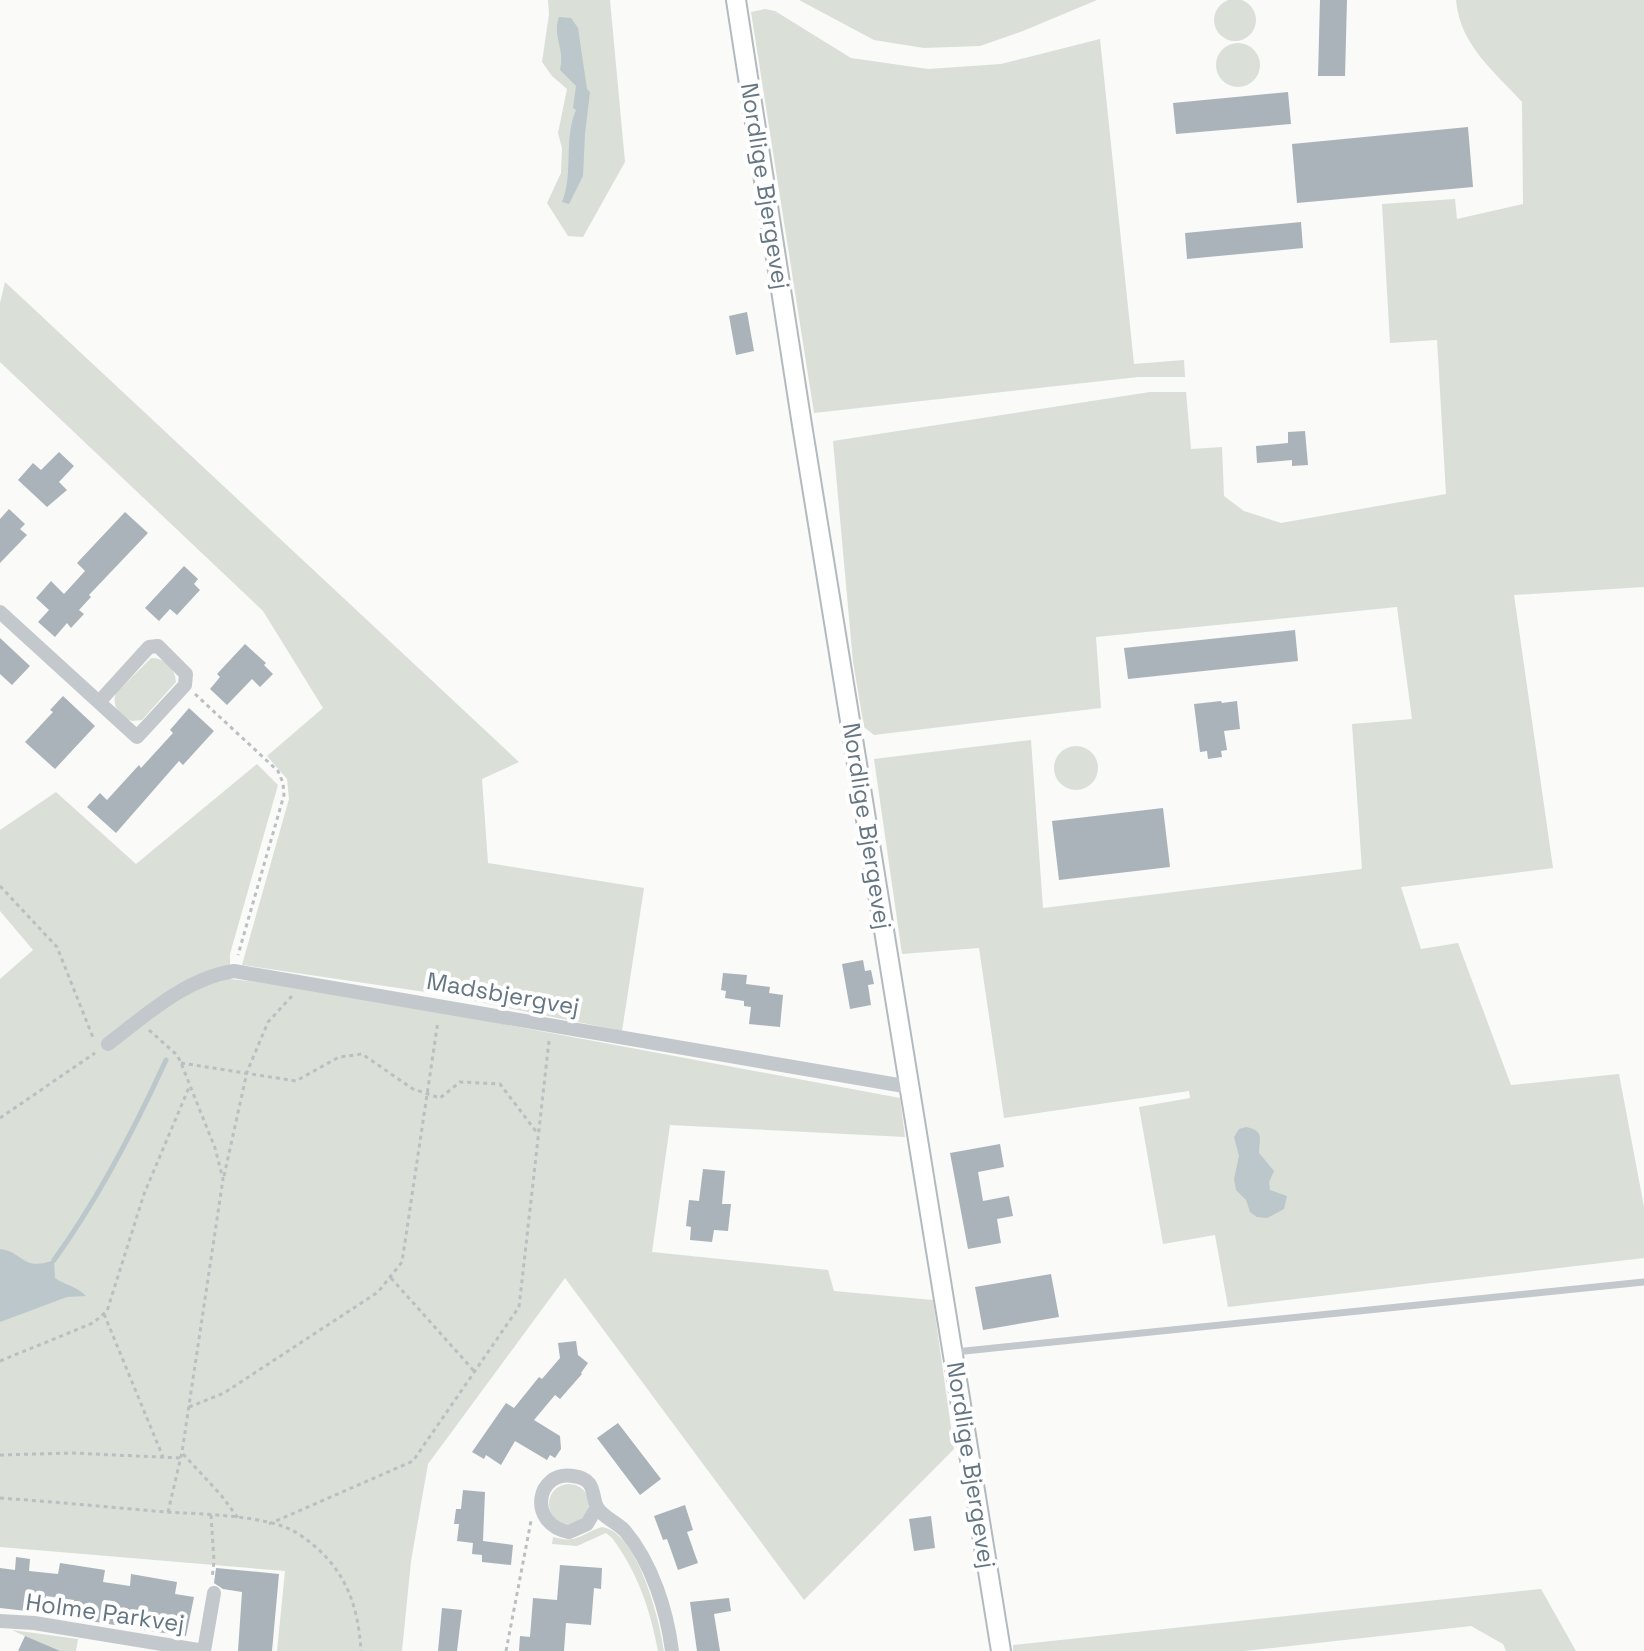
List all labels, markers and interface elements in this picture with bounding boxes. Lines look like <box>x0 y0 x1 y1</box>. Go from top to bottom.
street label: Nordlige Bjergevej <box>734 80 797 291</box>
street label: Nordlige Bjergevej <box>836 720 899 931</box>
street label: Madsbjergvej <box>424 965 582 1022</box>
street label: Nordlige Bjergevej <box>940 1359 1003 1570</box>
street label: Holme Parkvej <box>24 1586 186 1639</box>

